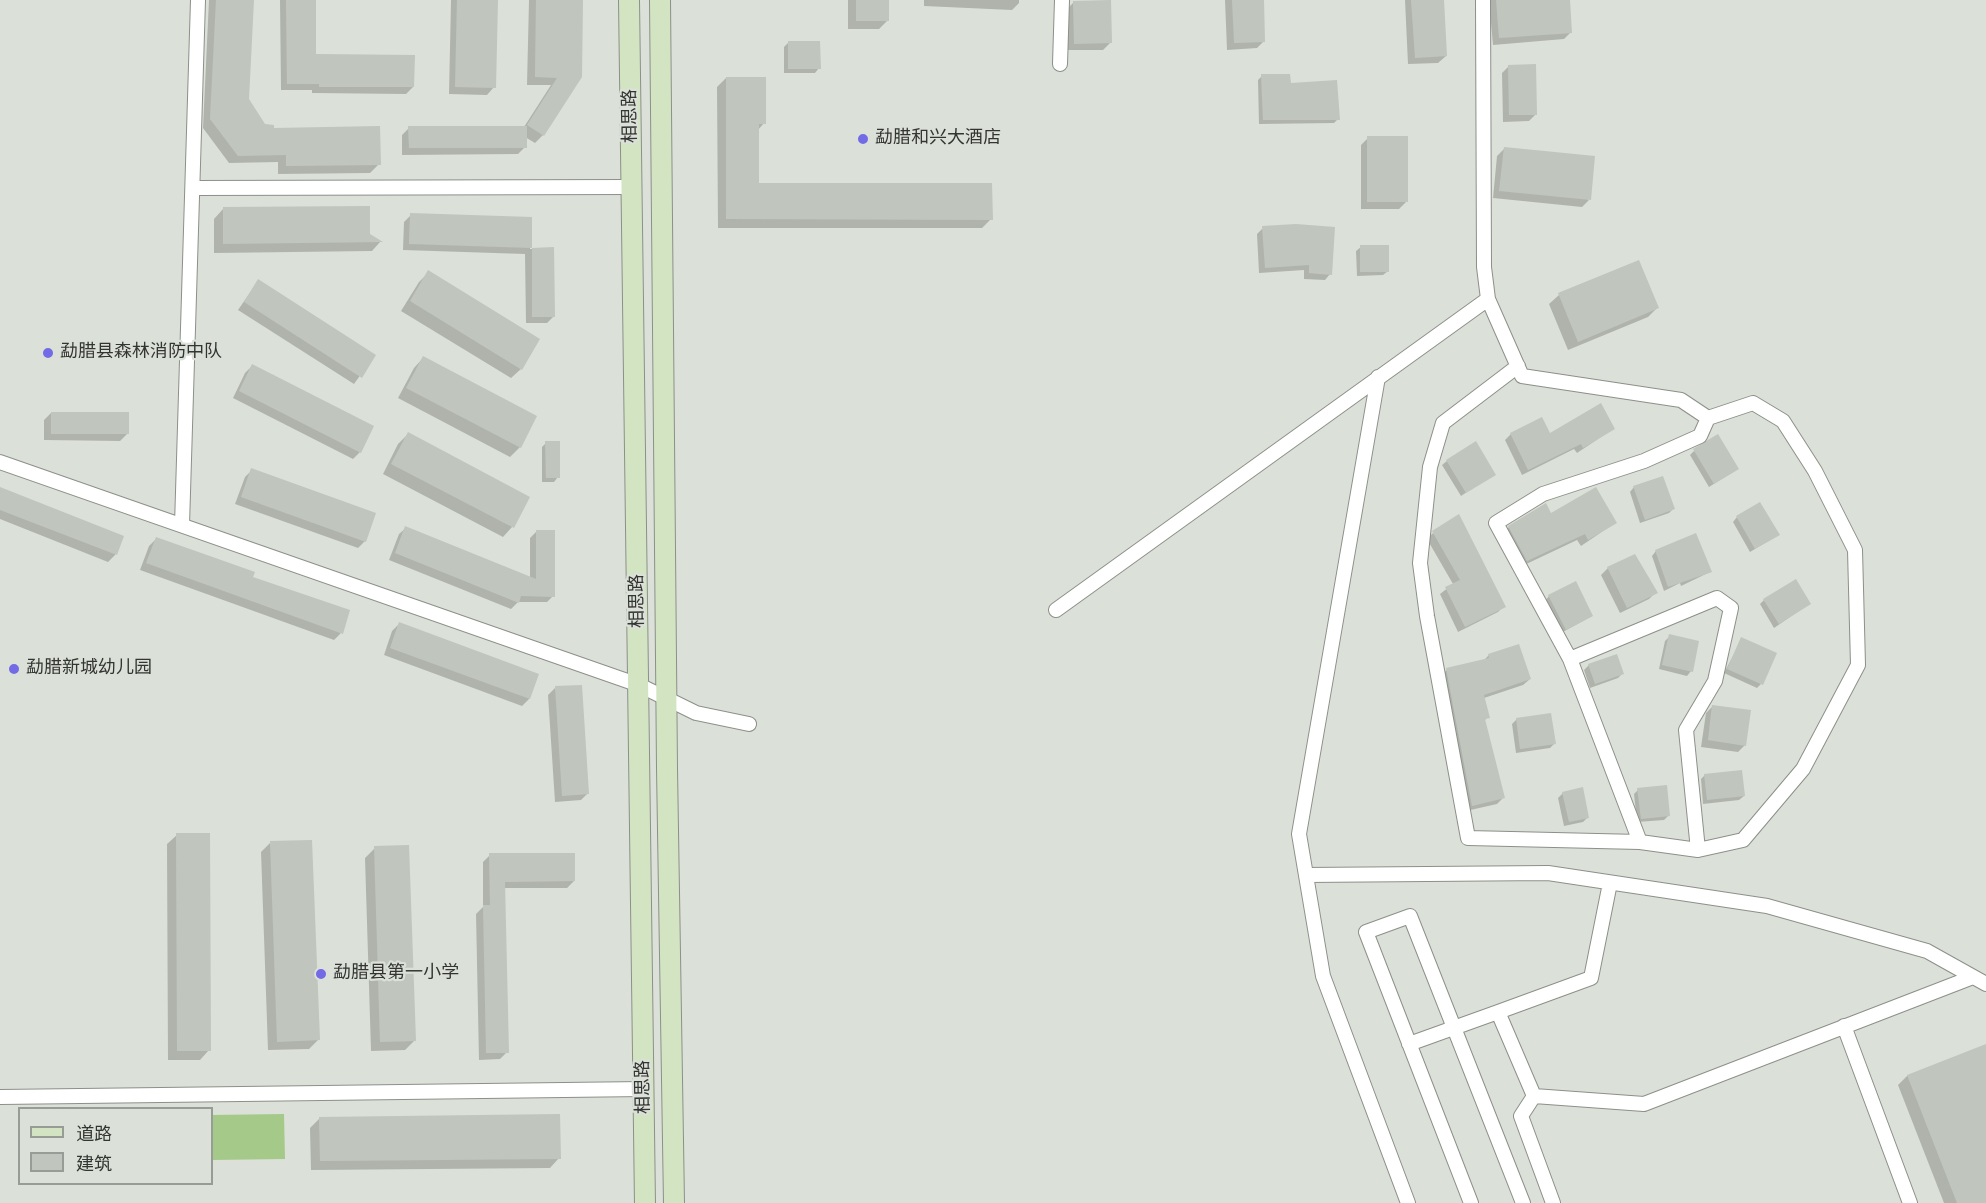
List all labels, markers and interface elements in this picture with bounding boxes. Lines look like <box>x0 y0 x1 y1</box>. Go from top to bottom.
street label: 相思路 <box>620 89 642 143</box>
place label: 勐腊和兴大酒店 <box>875 128 1001 150</box>
marker: 勐腊和兴大酒店 <box>856 132 870 146</box>
place label: 勐腊县森林消防中队 <box>60 342 222 364</box>
marker: 勐腊县森林消防中队 <box>41 346 55 360</box>
street label: 相思路 <box>627 574 649 628</box>
place label: 勐腊新城幼儿园 <box>26 658 152 680</box>
marker: 勐腊新城幼儿园 <box>7 662 21 676</box>
place label: 勐腊县第一小学 <box>333 963 459 985</box>
marker: 勐腊县第一小学 <box>314 967 328 981</box>
street label: 相思路 <box>633 1060 655 1114</box>
legend <box>18 1107 213 1185</box>
text: 道路 <box>76 1122 112 1146</box>
text: 建筑 <box>76 1152 112 1176</box>

